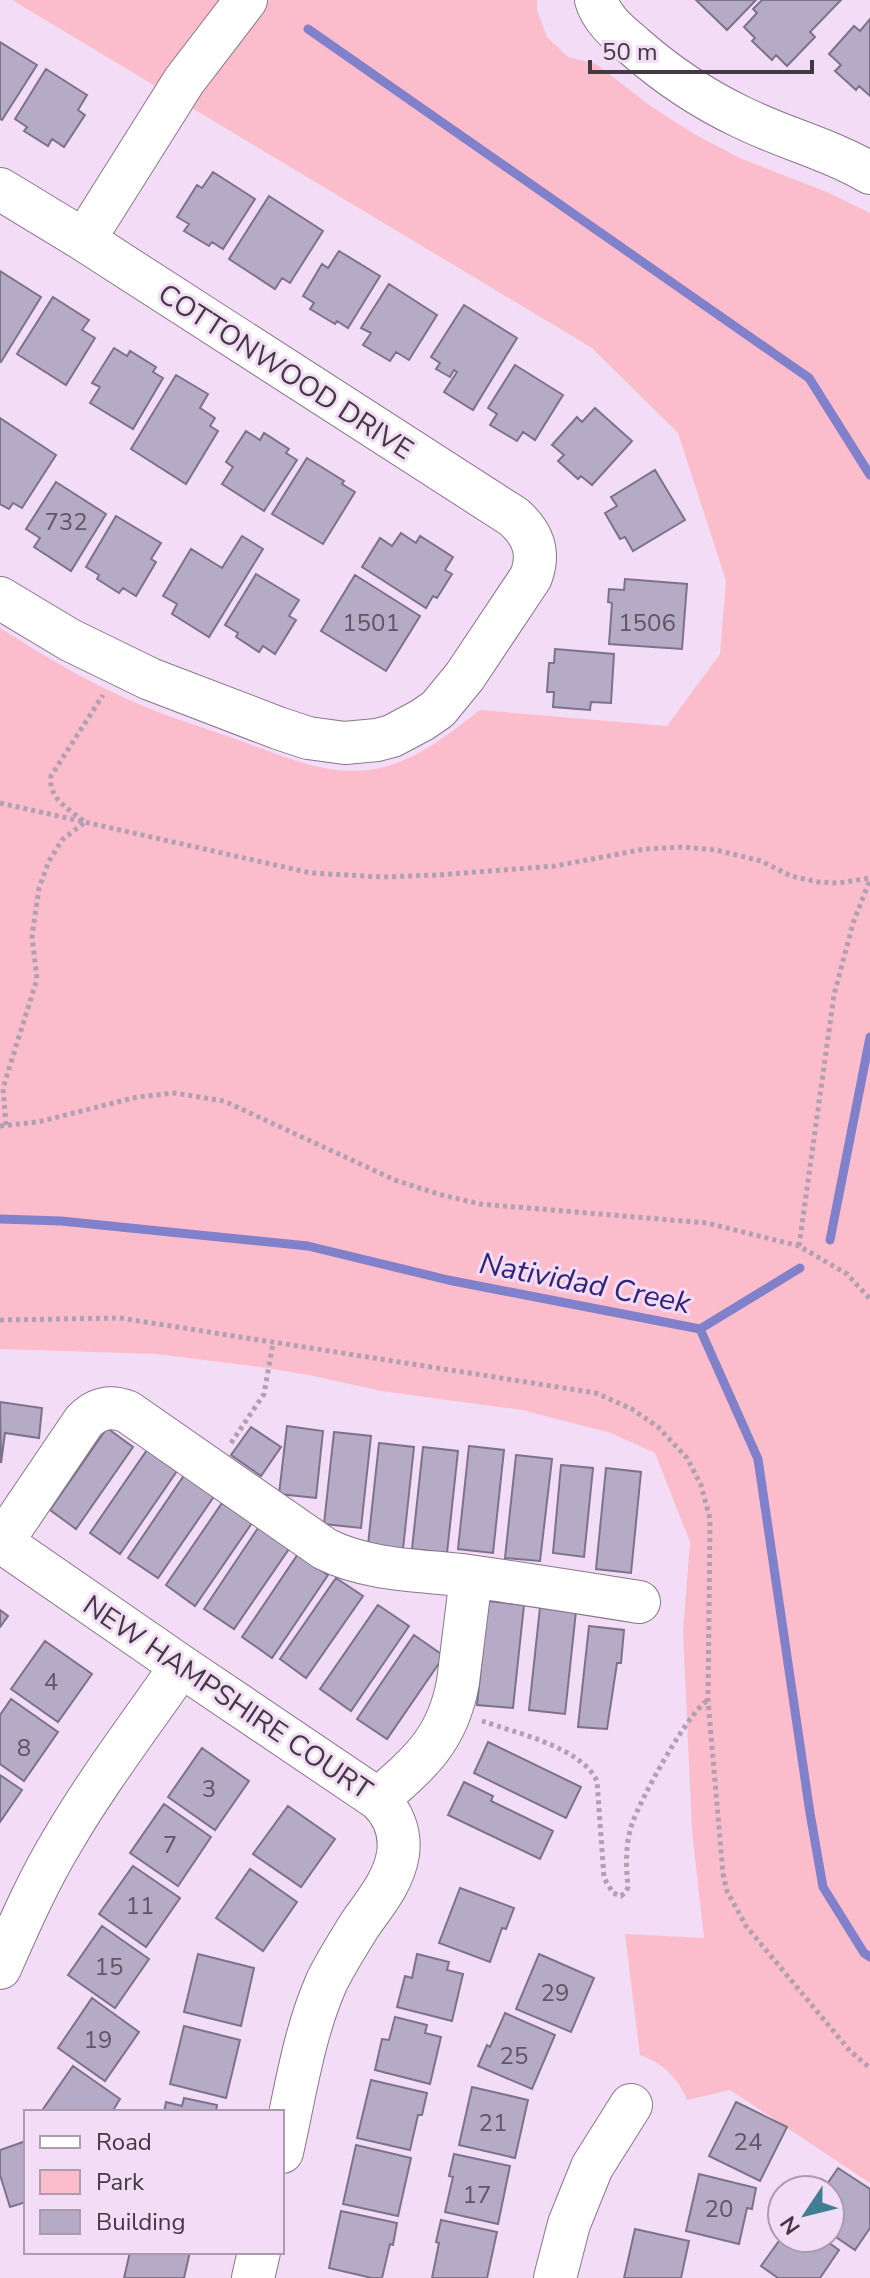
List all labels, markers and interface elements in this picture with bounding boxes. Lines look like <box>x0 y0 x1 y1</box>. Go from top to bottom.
scale bar <box>590 24 812 74</box>
text: 50 m <box>602 36 658 68</box>
street label: COTTONWOOD DRIVE <box>151 275 420 469</box>
house number: 732 <box>44 506 88 538</box>
house number: 1501 <box>342 607 400 639</box>
house number: 1506 <box>618 607 676 639</box>
water label: Natividad Creek <box>476 1243 695 1324</box>
street label: NEW HAMPSHIRE COURT <box>75 1587 380 1809</box>
house number: 4 <box>44 1666 58 1698</box>
house number: 8 <box>17 1732 31 1764</box>
house number: 3 <box>202 1773 216 1805</box>
house number: 7 <box>163 1829 177 1861</box>
house number: 11 <box>126 1890 154 1922</box>
house number: 15 <box>95 1951 123 1983</box>
house number: 29 <box>541 1977 569 2009</box>
house number: 19 <box>84 2024 112 2056</box>
house number: 25 <box>500 2040 528 2072</box>
house number: 21 <box>479 2107 507 2139</box>
legend <box>24 2110 284 2254</box>
text: Road <box>96 2126 152 2158</box>
house number: 24 <box>734 2126 762 2158</box>
text: Park <box>96 2166 145 2198</box>
north arrow <box>766 2174 846 2254</box>
house number: 17 <box>463 2179 491 2211</box>
house number: 20 <box>705 2193 733 2225</box>
text: Building <box>96 2206 186 2238</box>
text: N <box>773 2210 807 2240</box>

